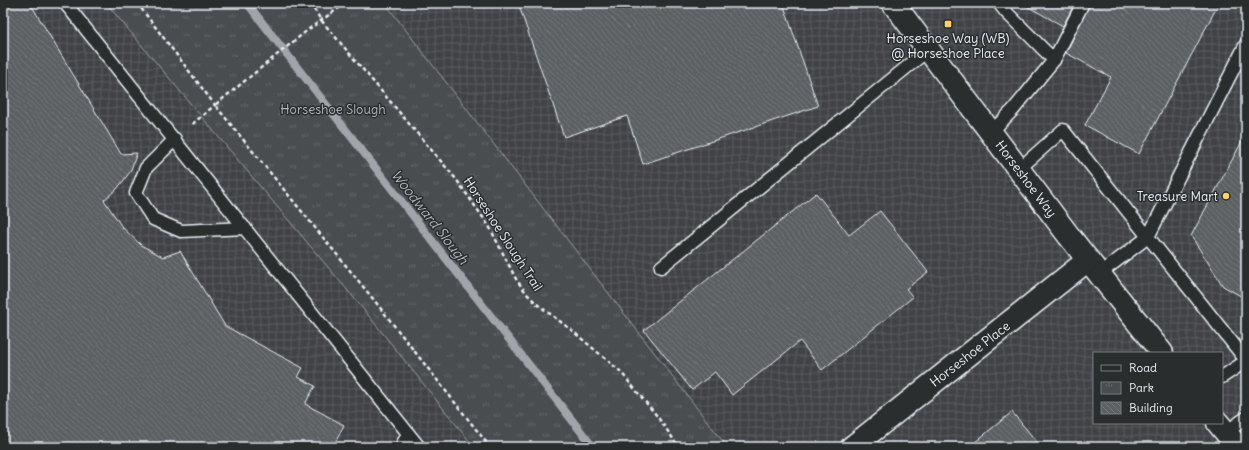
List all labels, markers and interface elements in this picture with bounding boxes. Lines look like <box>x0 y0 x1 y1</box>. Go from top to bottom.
marker: Horseshoe Way (WB) @ Horseshoe Place <box>943 19 953 29</box>
place label: Horseshoe Way (WB) @ Horseshoe Place <box>887 30 1009 62</box>
park label: Horseshoe Slough <box>280 101 386 118</box>
street label: Horseshoe Way <box>992 137 1060 221</box>
water label: Woodward Slough <box>387 166 473 269</box>
street label: Horseshoe Slough Trail <box>460 174 546 294</box>
place label: Treasure Mart <box>1137 188 1219 205</box>
marker: Treasure Mart <box>1221 191 1231 201</box>
street label: Horseshoe Place <box>926 317 1014 391</box>
legend <box>1093 352 1223 424</box>
text: Road <box>1129 360 1157 375</box>
text: Park <box>1129 380 1154 395</box>
text: Building <box>1129 400 1173 415</box>

